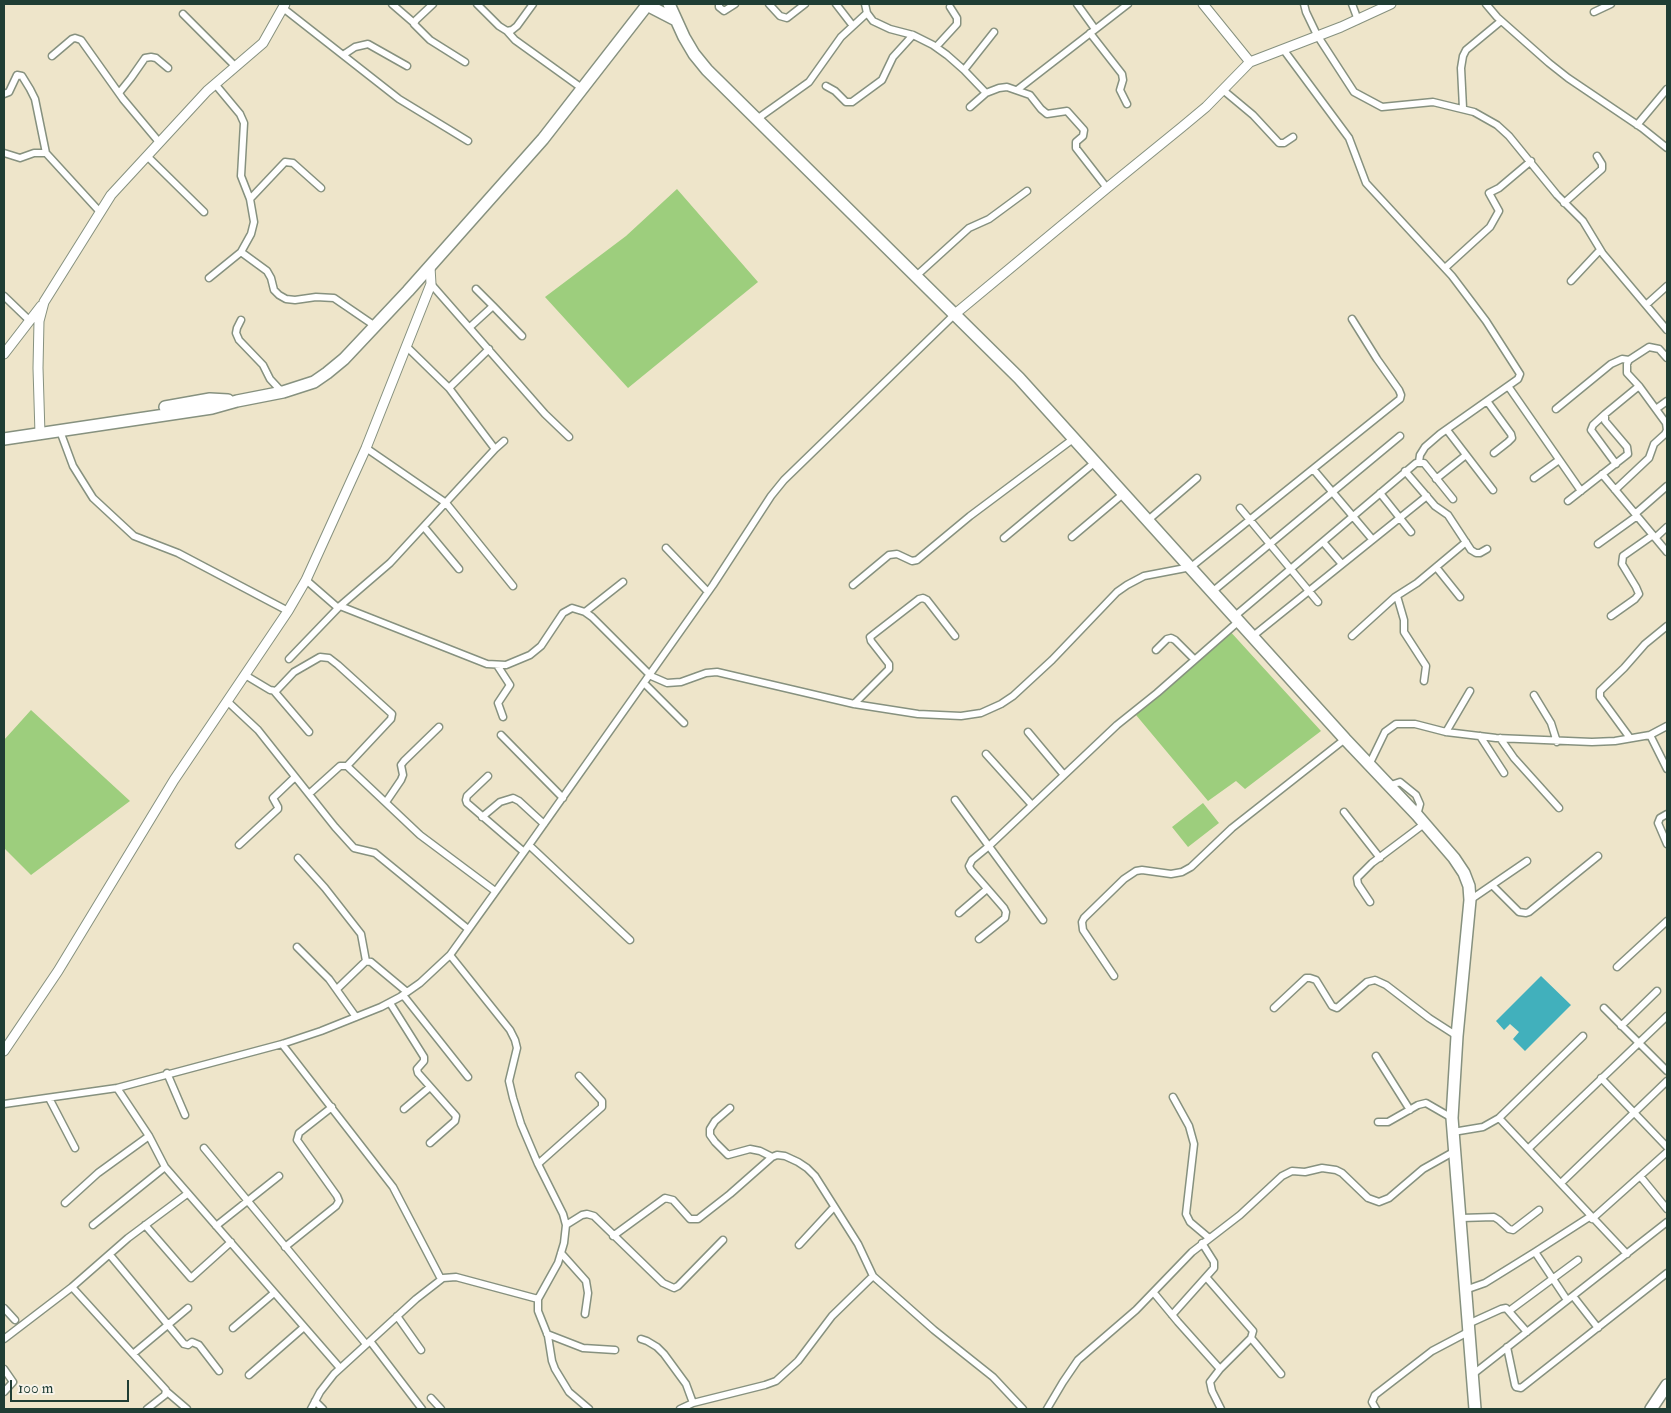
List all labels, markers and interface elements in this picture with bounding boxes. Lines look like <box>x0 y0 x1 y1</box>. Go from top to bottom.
scale bar <box>12 1370 131 1402</box>
text: 100 m <box>18 1379 53 1398</box>

